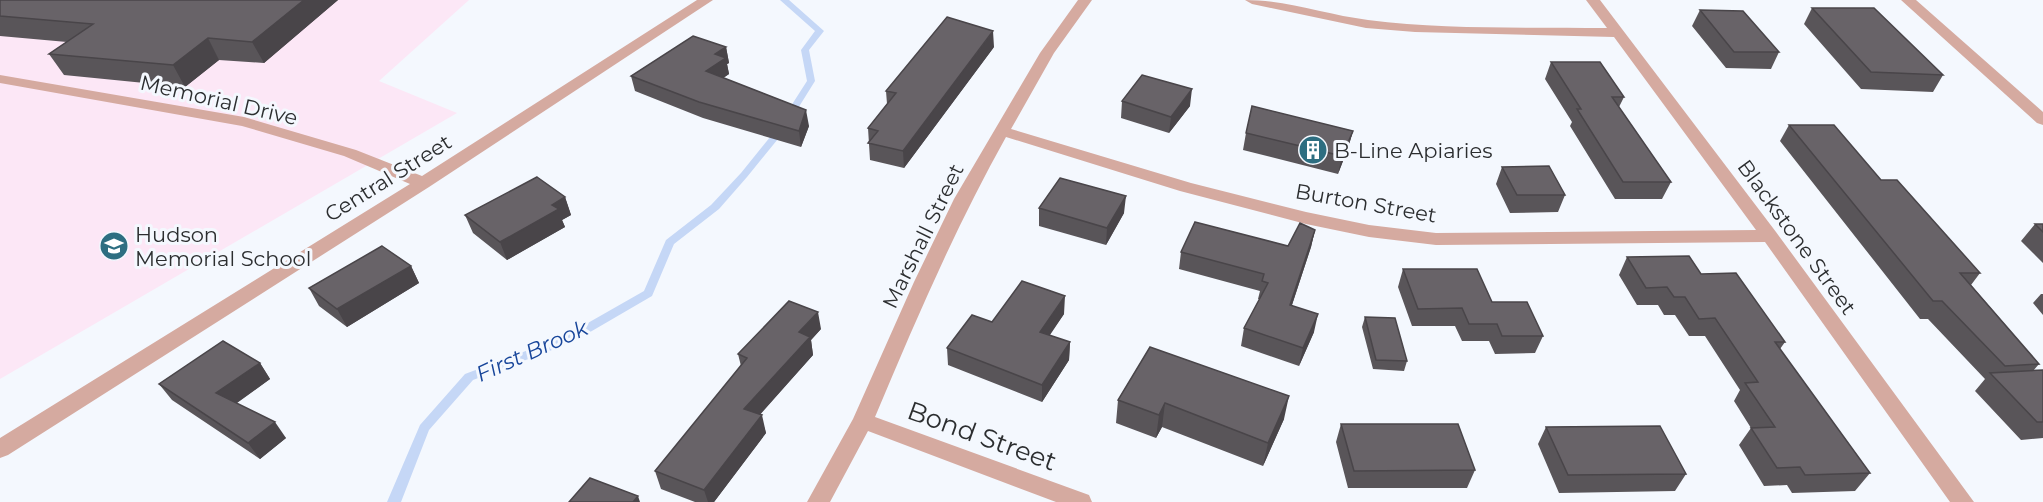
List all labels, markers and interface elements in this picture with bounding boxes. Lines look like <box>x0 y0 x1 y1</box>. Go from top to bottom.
street label: Memorial Drive <box>138 70 300 130</box>
street label: Central Street <box>320 129 456 227</box>
building icon: B-Line Apiaries <box>1297 134 1329 166</box>
place label: B-Line Apiaries <box>1334 138 1492 163</box>
street label: Blackstone Street <box>1732 155 1862 319</box>
street label: Marshall Street <box>877 160 969 312</box>
street label: Burton Street <box>1293 178 1439 228</box>
place label: Hudson Memorial School <box>135 222 311 271</box>
school or university icon: Hudson Memorial School <box>98 230 130 262</box>
water label: First Brook <box>472 314 593 388</box>
street label: Bond Street <box>903 394 1061 478</box>

